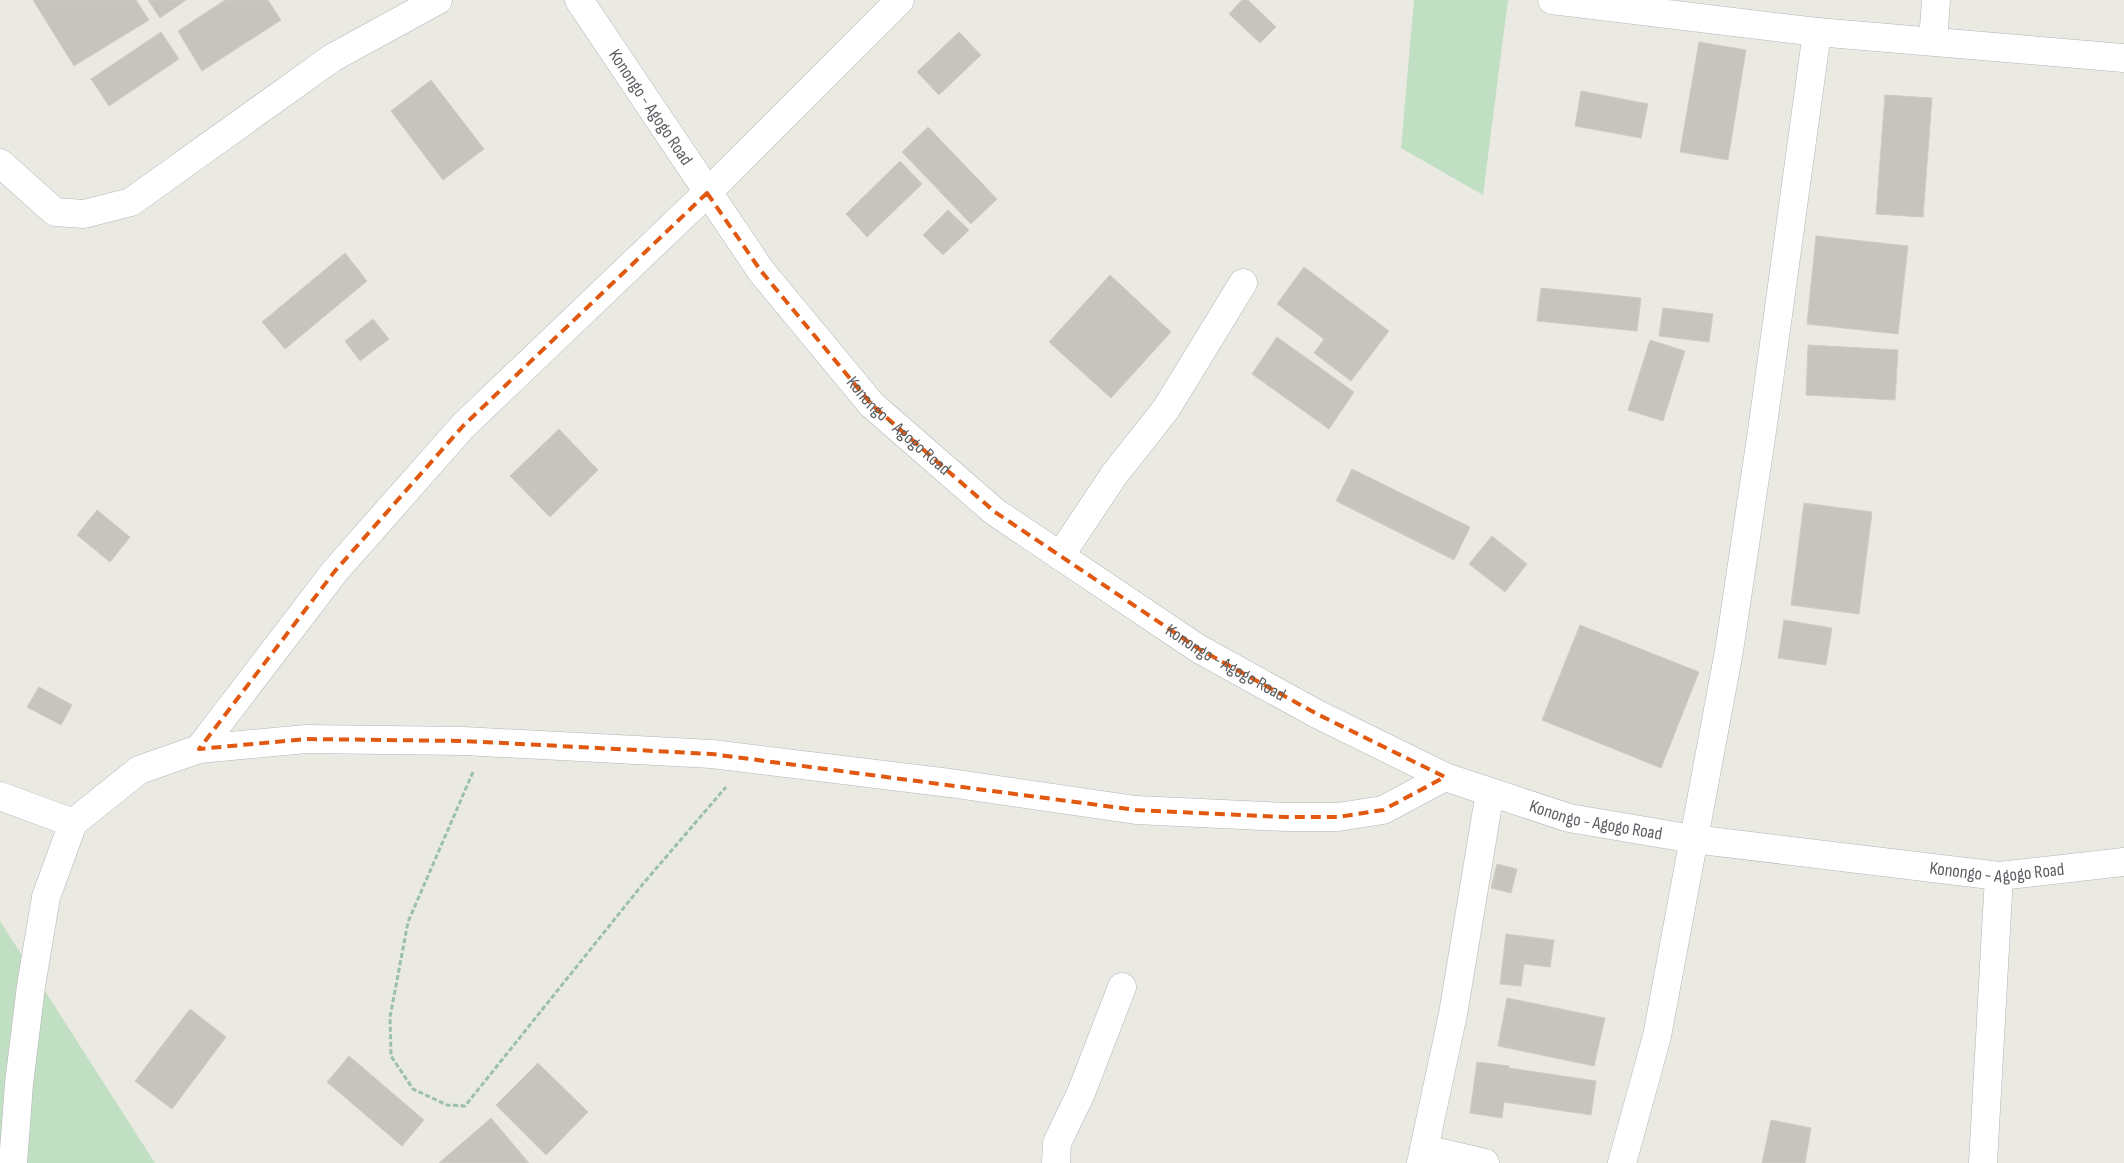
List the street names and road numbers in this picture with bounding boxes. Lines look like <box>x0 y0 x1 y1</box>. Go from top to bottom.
street label: Konongo - Agogo Road <box>604 45 697 169</box>
street label: Konongo - Agogo Road <box>842 372 955 480</box>
street label: Konongo - Agogo Road <box>1161 620 1289 706</box>
street label: Konongo - Agogo Road <box>1527 796 1664 845</box>
street label: Konongo - Agogo Road <box>1928 858 2065 887</box>

